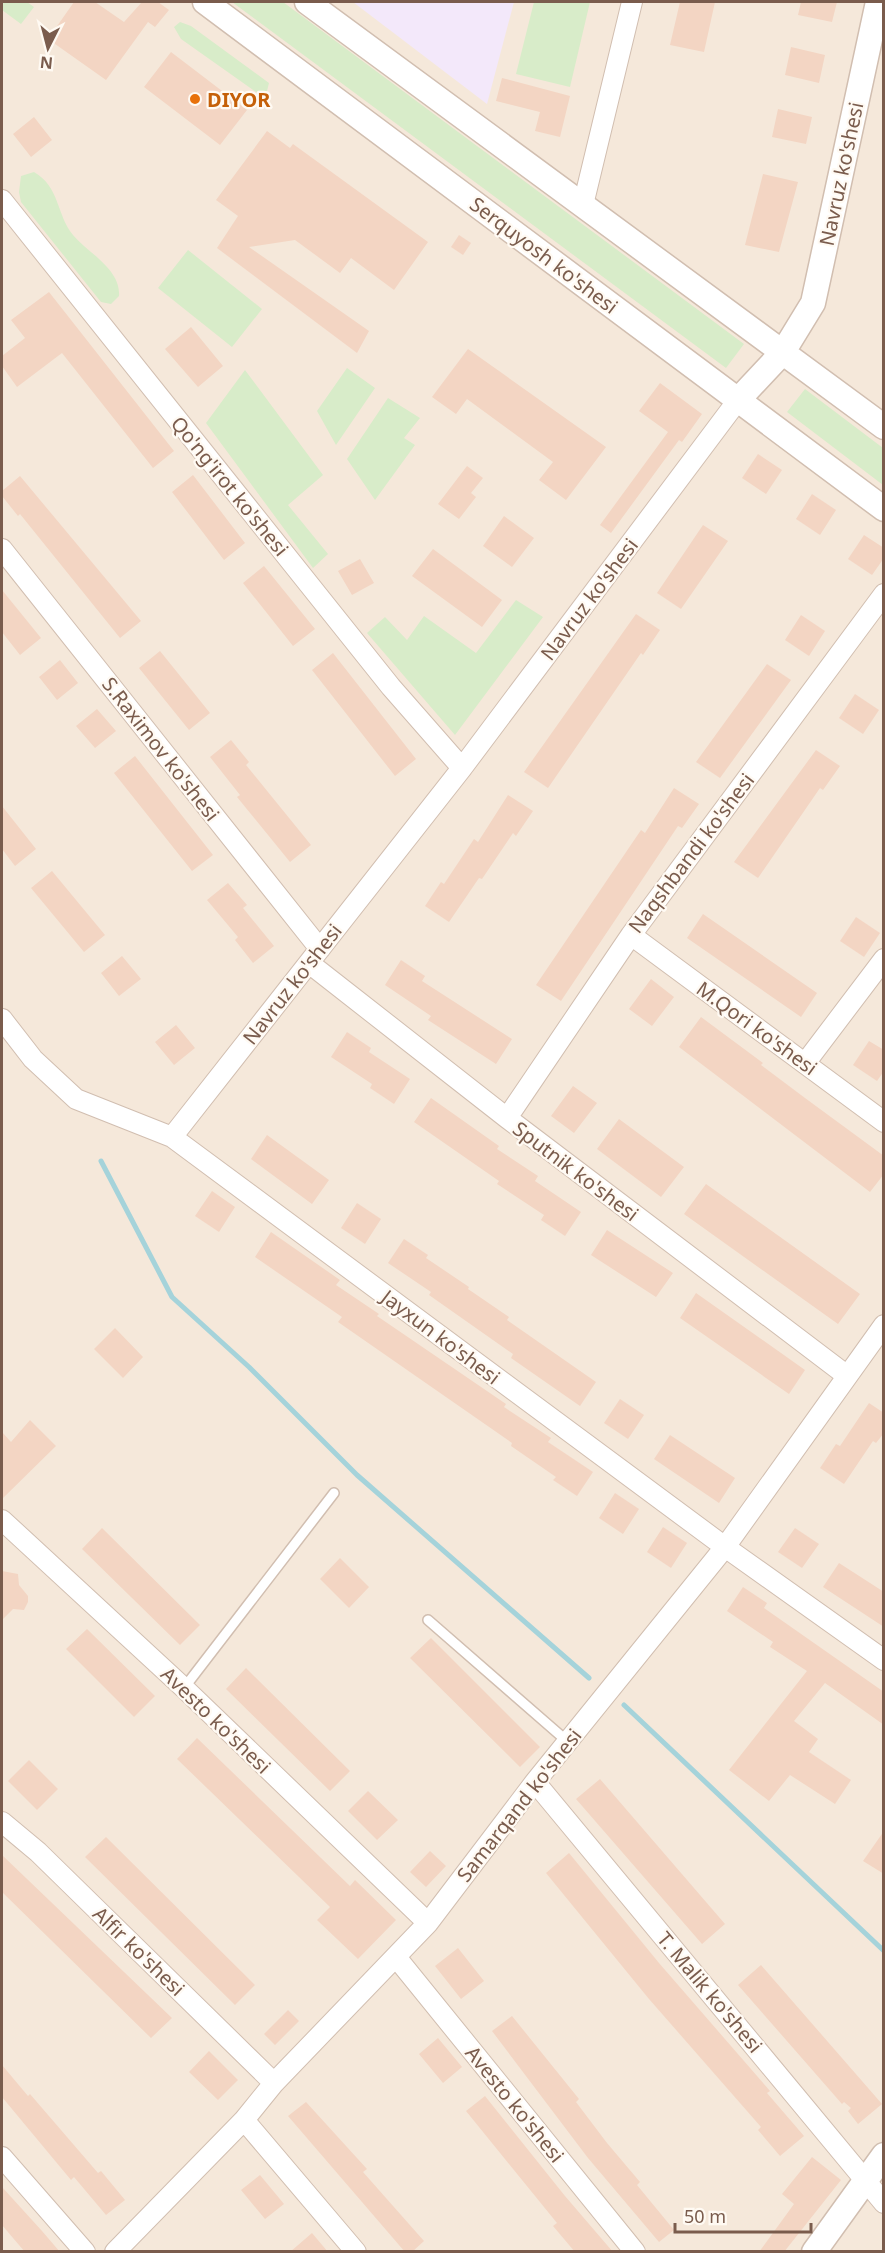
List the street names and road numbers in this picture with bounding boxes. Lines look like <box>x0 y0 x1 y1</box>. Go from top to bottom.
street label: Navruz ko'shesi <box>813 100 869 248</box>
street label: Serquyosh ko'shesi <box>465 190 623 320</box>
street label: Qo'ng'irot ko'shesi <box>165 410 295 562</box>
street label: Navruz ko'shesi <box>534 532 644 666</box>
street label: S.Raximov ko'shesi <box>96 671 226 827</box>
street label: Naqshbandi ko'shesi <box>622 768 760 938</box>
street label: Navruz ko'shesi <box>236 918 348 1050</box>
street label: M.Qori ko'shesi <box>691 975 823 1081</box>
street label: Sputnik ko'shesi <box>508 1115 644 1227</box>
street label: Jayxun ko'shesi <box>375 1282 506 1390</box>
street label: Avesto ko'shesi <box>155 1661 277 1779</box>
street label: Samarqand ko'shesi <box>451 1723 587 1887</box>
street label: Alfir ko'shesi <box>87 1900 191 2002</box>
street label: T. Malik ko'shesi <box>651 1926 769 2058</box>
street label: Avesto ko'shesi <box>460 2040 570 2168</box>

